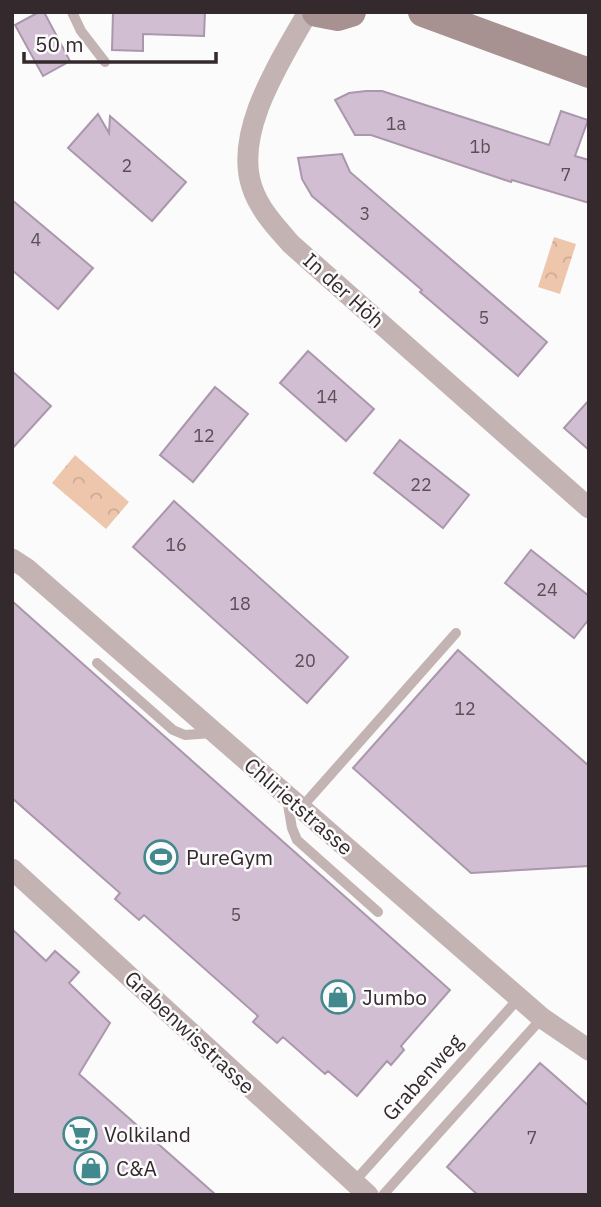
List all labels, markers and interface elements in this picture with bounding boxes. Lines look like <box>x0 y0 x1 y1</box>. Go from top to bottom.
scale bar <box>24 21 217 65</box>
text: 50 m <box>35 30 84 58</box>
house number: 1a <box>386 112 407 135</box>
house number: 1b <box>469 135 491 158</box>
house number: 2 <box>122 154 132 177</box>
house number: 7 <box>561 163 571 186</box>
house number: 3 <box>360 202 370 225</box>
house number: 4 <box>31 228 42 251</box>
street label: In der Höh <box>297 246 391 334</box>
house number: 5 <box>479 306 489 329</box>
house number: 14 <box>316 385 338 408</box>
house number: 12 <box>193 424 215 447</box>
house number: 22 <box>410 473 432 496</box>
house number: 16 <box>165 533 187 556</box>
house number: 24 <box>536 578 558 601</box>
house number: 18 <box>229 592 251 615</box>
house number: 20 <box>294 649 316 672</box>
house number: 12 <box>454 697 476 720</box>
street label: Chlirietstrasse <box>239 751 359 861</box>
sports icon: PureGym <box>142 838 180 876</box>
place label: PureGym <box>186 843 273 871</box>
house number: 5 <box>231 903 241 926</box>
street label: Grabenwisstrasse <box>119 964 261 1100</box>
shop icon: Jumbo <box>319 978 357 1016</box>
place label: Jumbo <box>362 983 427 1011</box>
street label: Grabenweg <box>376 1028 468 1126</box>
supermarket icon: Volkiland <box>61 1115 99 1153</box>
place label: Volkiland <box>104 1120 191 1148</box>
house number: 7 <box>527 1126 537 1149</box>
shop icon: C&A <box>72 1149 110 1187</box>
place label: C&A <box>116 1154 157 1182</box>

